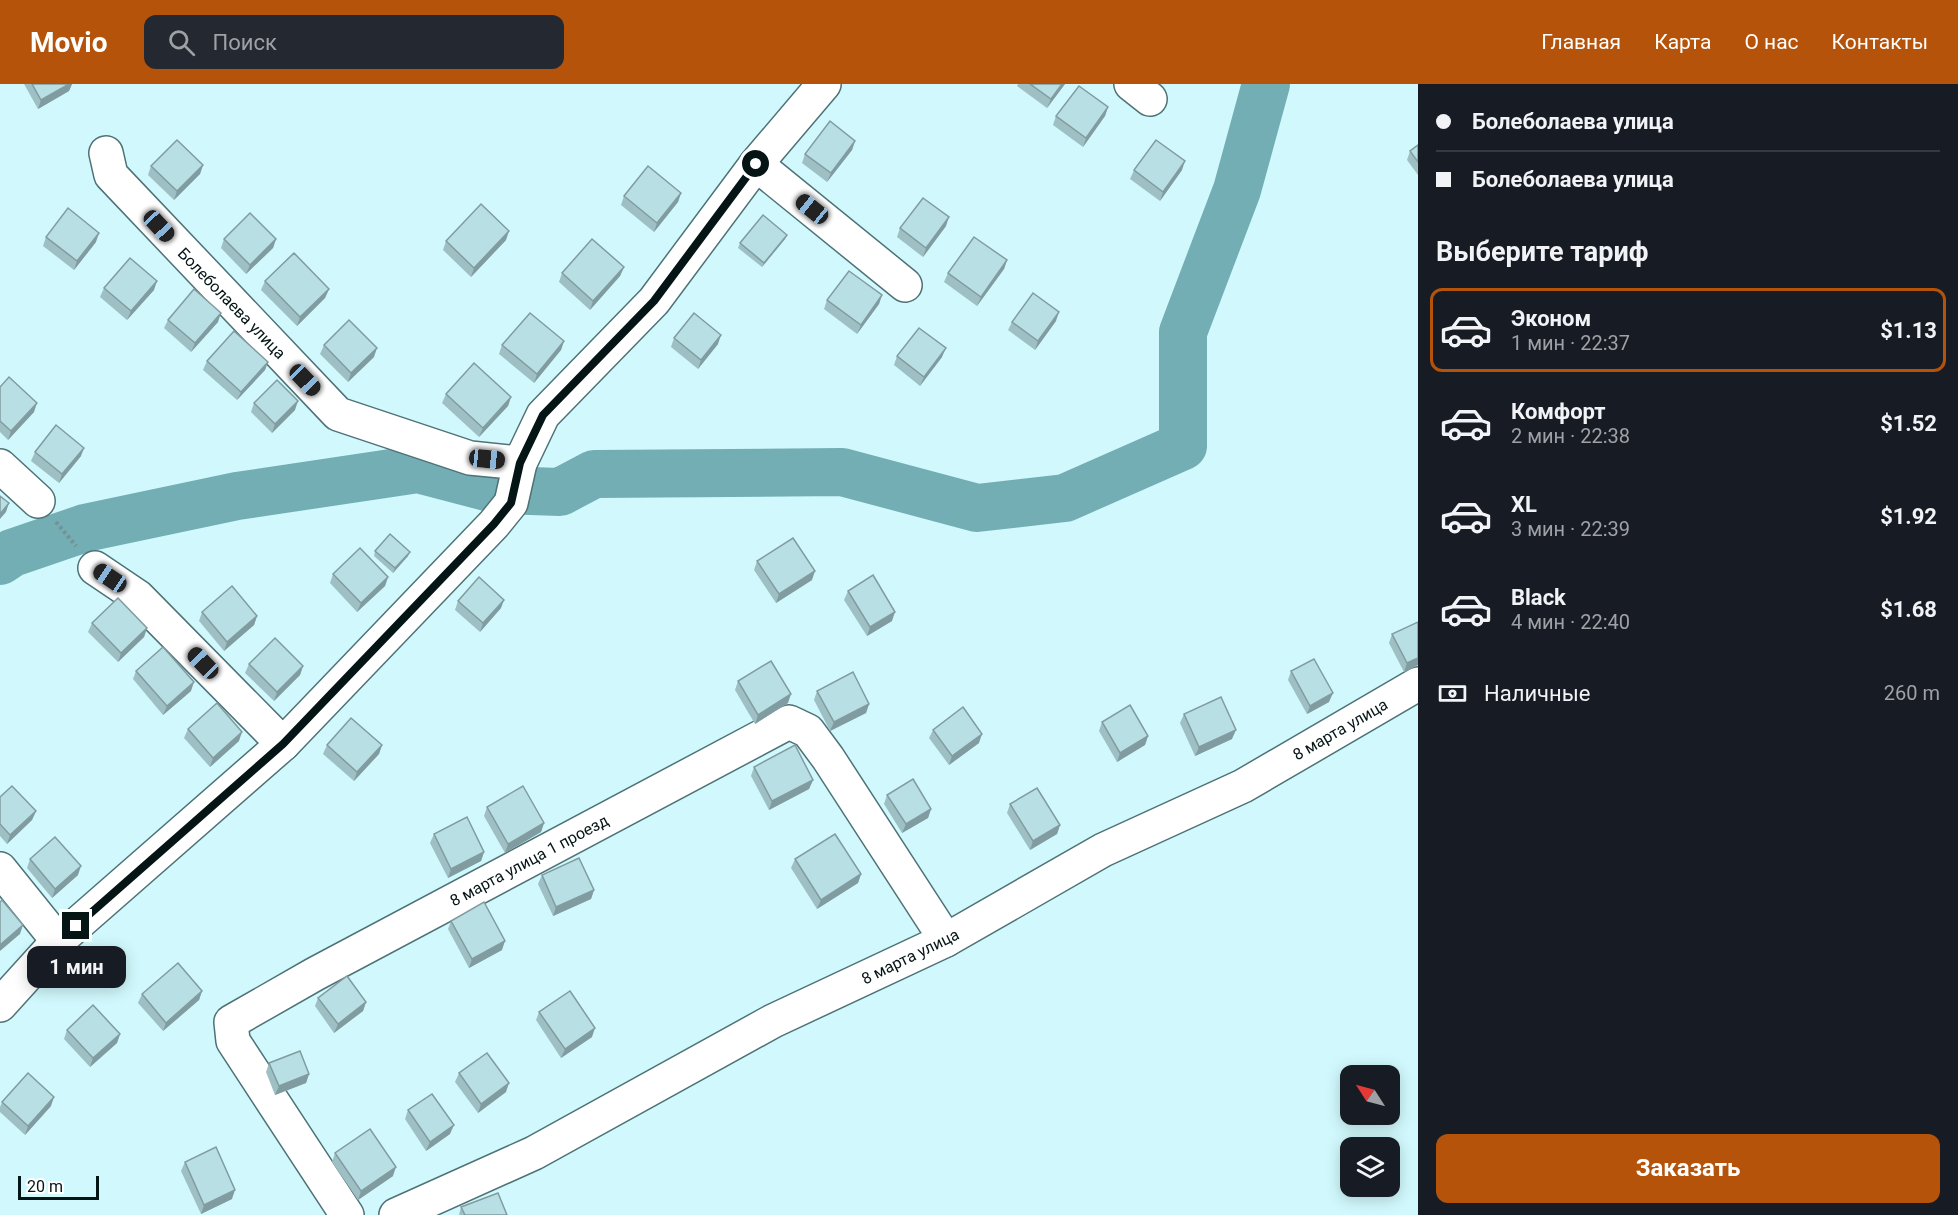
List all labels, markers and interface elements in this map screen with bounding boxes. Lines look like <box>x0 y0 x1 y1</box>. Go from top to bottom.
search box <box>144 15 564 69</box>
text: Movio <box>30 26 108 59</box>
icon: search <box>165 26 198 59</box>
text: Поиск <box>213 30 277 55</box>
text: Главная <box>1541 30 1621 54</box>
text: Карта <box>1654 30 1711 54</box>
text: О нас <box>1744 30 1799 54</box>
text: Контакты <box>1832 30 1928 54</box>
text: Болеболаева улица <box>1472 109 1674 134</box>
route start <box>742 150 769 177</box>
text: Болеболаева улица <box>1472 167 1674 192</box>
car <box>792 191 832 227</box>
car <box>140 207 178 245</box>
text: Выберите тариф <box>1436 236 1648 268</box>
street label: Болеболаева улица <box>174 244 289 363</box>
icon: car <box>1439 303 1493 357</box>
text: Эконом <box>1511 306 1591 331</box>
text: $1.13 <box>1880 318 1937 343</box>
text: 1 мин · 22:37 <box>1511 331 1630 355</box>
car <box>286 361 324 399</box>
icon: car <box>1439 396 1493 450</box>
text: Комфорт <box>1511 399 1606 424</box>
text: $1.52 <box>1880 411 1937 436</box>
text: 2 мин · 22:38 <box>1511 424 1630 448</box>
car <box>468 448 506 470</box>
icon: car <box>1439 489 1493 543</box>
text: XL <box>1511 492 1537 517</box>
text: $1.92 <box>1880 504 1937 529</box>
text: 3 мин · 22:39 <box>1511 517 1630 541</box>
car <box>90 560 130 596</box>
icon: car <box>1439 582 1493 636</box>
text: Black <box>1511 585 1566 610</box>
text: $1.68 <box>1880 597 1937 622</box>
text: 4 мин · 22:40 <box>1511 610 1630 634</box>
car <box>184 644 222 682</box>
icon: cash <box>1436 677 1469 710</box>
text: Наличные <box>1484 681 1590 706</box>
text: 260 m <box>1884 681 1940 705</box>
street label: 8 марта улица <box>1290 695 1391 764</box>
street label: 8 марта улица 1 проезд <box>447 810 612 910</box>
route end <box>62 912 89 939</box>
street label: 8 марта улица <box>858 925 962 988</box>
callout: 1 мин <box>26 947 125 989</box>
text: 1 мин <box>49 955 104 979</box>
north arrow <box>1340 1065 1400 1125</box>
map controls <box>1340 1065 1400 1197</box>
button: Заказать <box>1436 1134 1940 1203</box>
button: layers <box>1340 1137 1400 1197</box>
scale bar <box>18 1173 99 1200</box>
text: 20 m <box>27 1177 63 1196</box>

